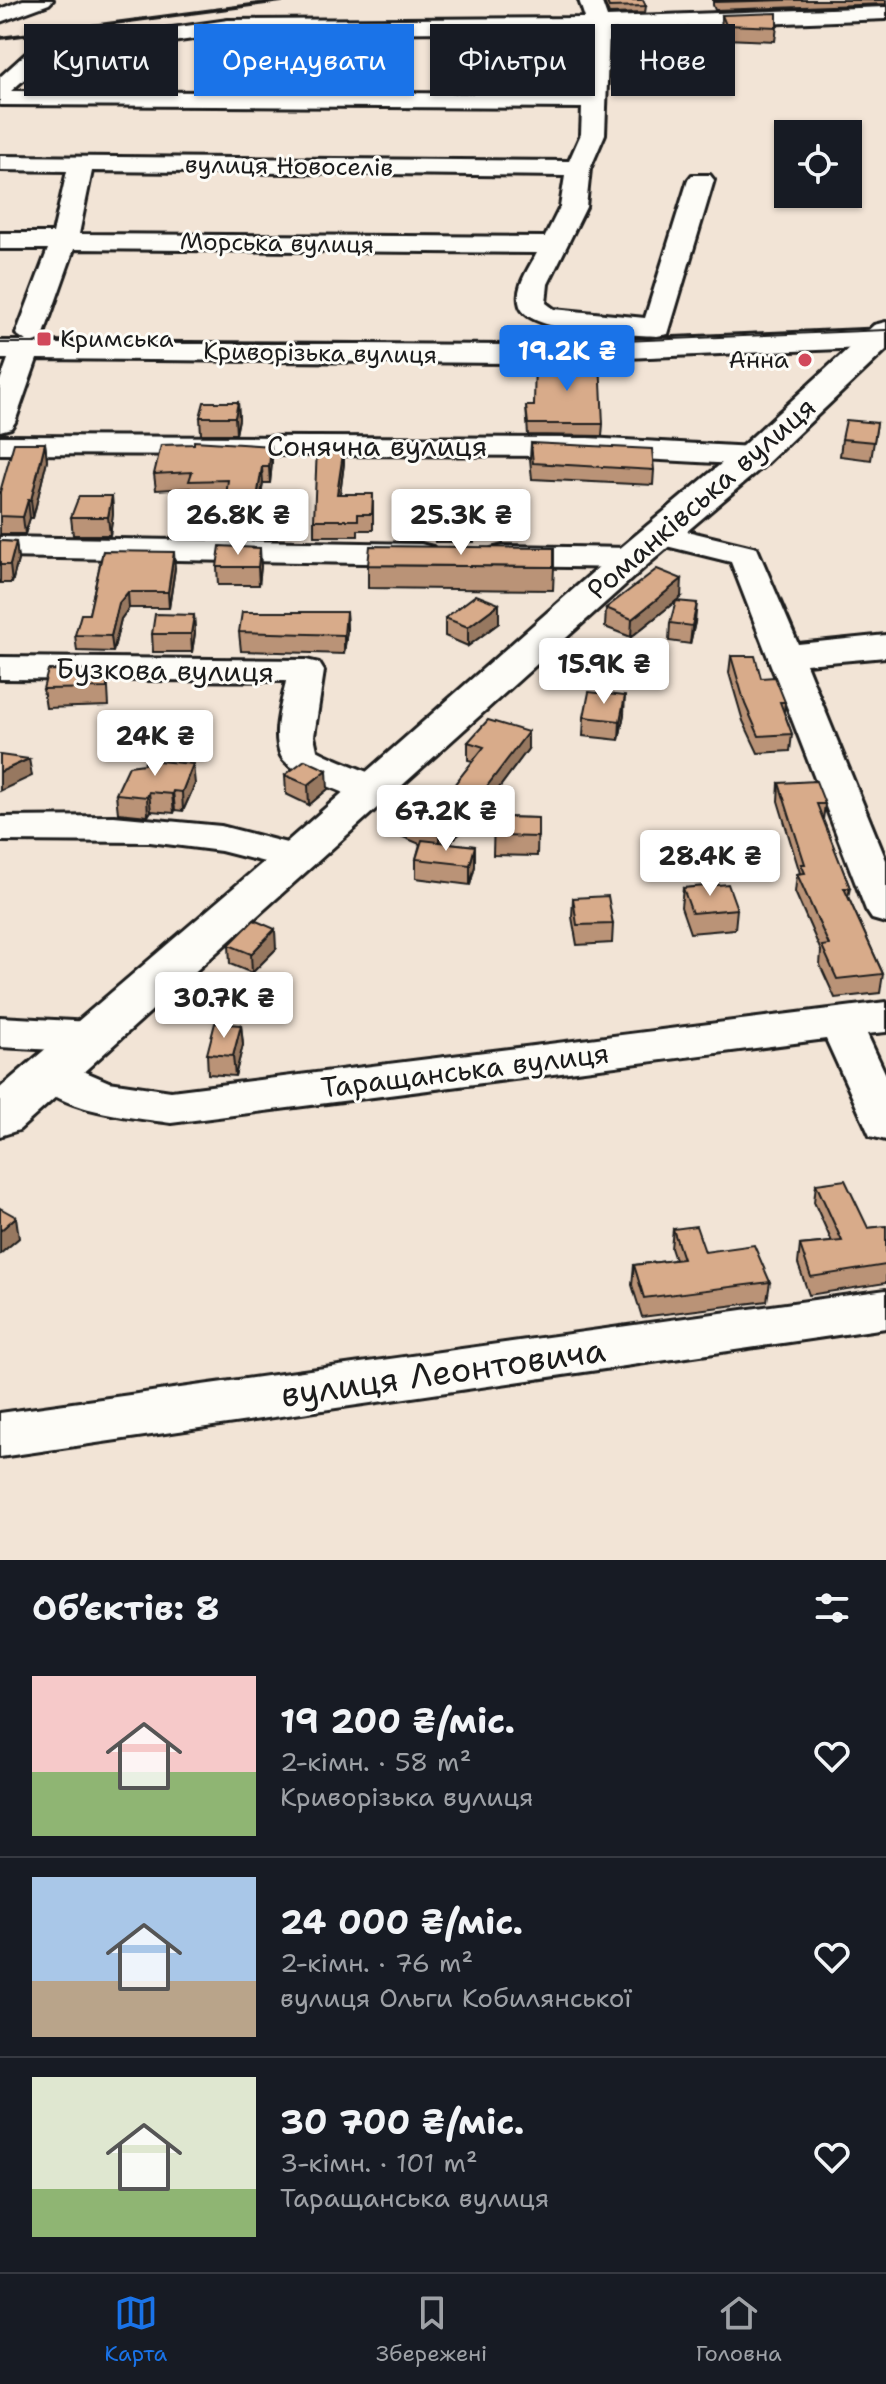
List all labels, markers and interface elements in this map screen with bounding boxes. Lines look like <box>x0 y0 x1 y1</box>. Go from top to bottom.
chip: Купити <box>24 24 178 96</box>
chip: Орендувати <box>194 24 414 96</box>
chip: Фільтри <box>430 24 595 96</box>
chip: Нове <box>611 24 735 96</box>
map controls <box>774 120 862 208</box>
button: locate <box>774 120 862 208</box>
street label: вулиця Новоселів <box>185 148 393 184</box>
street label: Морська вулиця <box>180 225 374 261</box>
place label: Кримська <box>60 323 174 355</box>
pin: 19.2K ₴ <box>493 325 641 393</box>
marker: Кримська <box>35 330 53 348</box>
text: 19.2K ₴ <box>517 333 617 368</box>
street label: Криворізька вулиця <box>203 335 437 371</box>
place label: Анна <box>728 344 789 376</box>
marker: Анна <box>796 351 814 369</box>
street label: Романківська вулиця <box>578 388 824 608</box>
street label: Сонячна вулиця <box>267 427 487 465</box>
pin: 26.8K ₴ <box>164 489 312 557</box>
pin: 25.3K ₴ <box>387 489 535 557</box>
text: 26.8K ₴ <box>186 497 291 532</box>
text: 25.3K ₴ <box>409 497 513 532</box>
pin: 15.9K ₴ <box>530 638 678 706</box>
text: 15.9K ₴ <box>557 646 651 681</box>
street label: Бузкова вулиця <box>56 649 274 691</box>
pin: 24K ₴ <box>99 710 211 778</box>
text: 24K ₴ <box>115 718 195 753</box>
pin: 67.2K ₴ <box>372 785 520 853</box>
text: 67.2K ₴ <box>395 793 497 828</box>
pin: 28.4K ₴ <box>636 830 784 898</box>
text: 28.4K ₴ <box>658 838 762 873</box>
pin: 30.7K ₴ <box>150 972 298 1040</box>
text: 30.7K ₴ <box>173 980 275 1015</box>
street label: Таращанська вулиця <box>319 1033 611 1107</box>
street label: вулиця Леонтовича <box>278 1326 608 1418</box>
text: Об’єктів: 8 <box>32 1585 220 1631</box>
icon: filters <box>810 1586 854 1630</box>
text: 19 200 ₴/міс. <box>280 1698 515 1744</box>
icon: home <box>96 1708 192 1804</box>
icon: heart <box>810 1734 854 1778</box>
text: 2-кімн. · 58 m² <box>280 1744 471 1779</box>
text: Криворізька вулиця <box>280 1779 534 1814</box>
text: 24 000 ₴/міс. <box>280 1899 523 1945</box>
icon: home <box>96 1909 192 2005</box>
icon: heart <box>810 1935 854 1979</box>
text: 2-кімн. · 76 m² <box>280 1945 473 1980</box>
text: вулиця Ольги Кобилянської <box>280 1980 632 2015</box>
text: 30 700 ₴/міс. <box>280 2099 524 2145</box>
icon: home <box>96 2109 192 2205</box>
icon: heart <box>810 2135 854 2179</box>
text: 3-кімн. · 101 m² <box>280 2145 478 2180</box>
text: Таращанська вулиця <box>280 2180 549 2215</box>
tab: Карта <box>104 2291 167 2368</box>
tab: Збережені <box>376 2291 487 2368</box>
tab: Головна <box>696 2291 782 2368</box>

